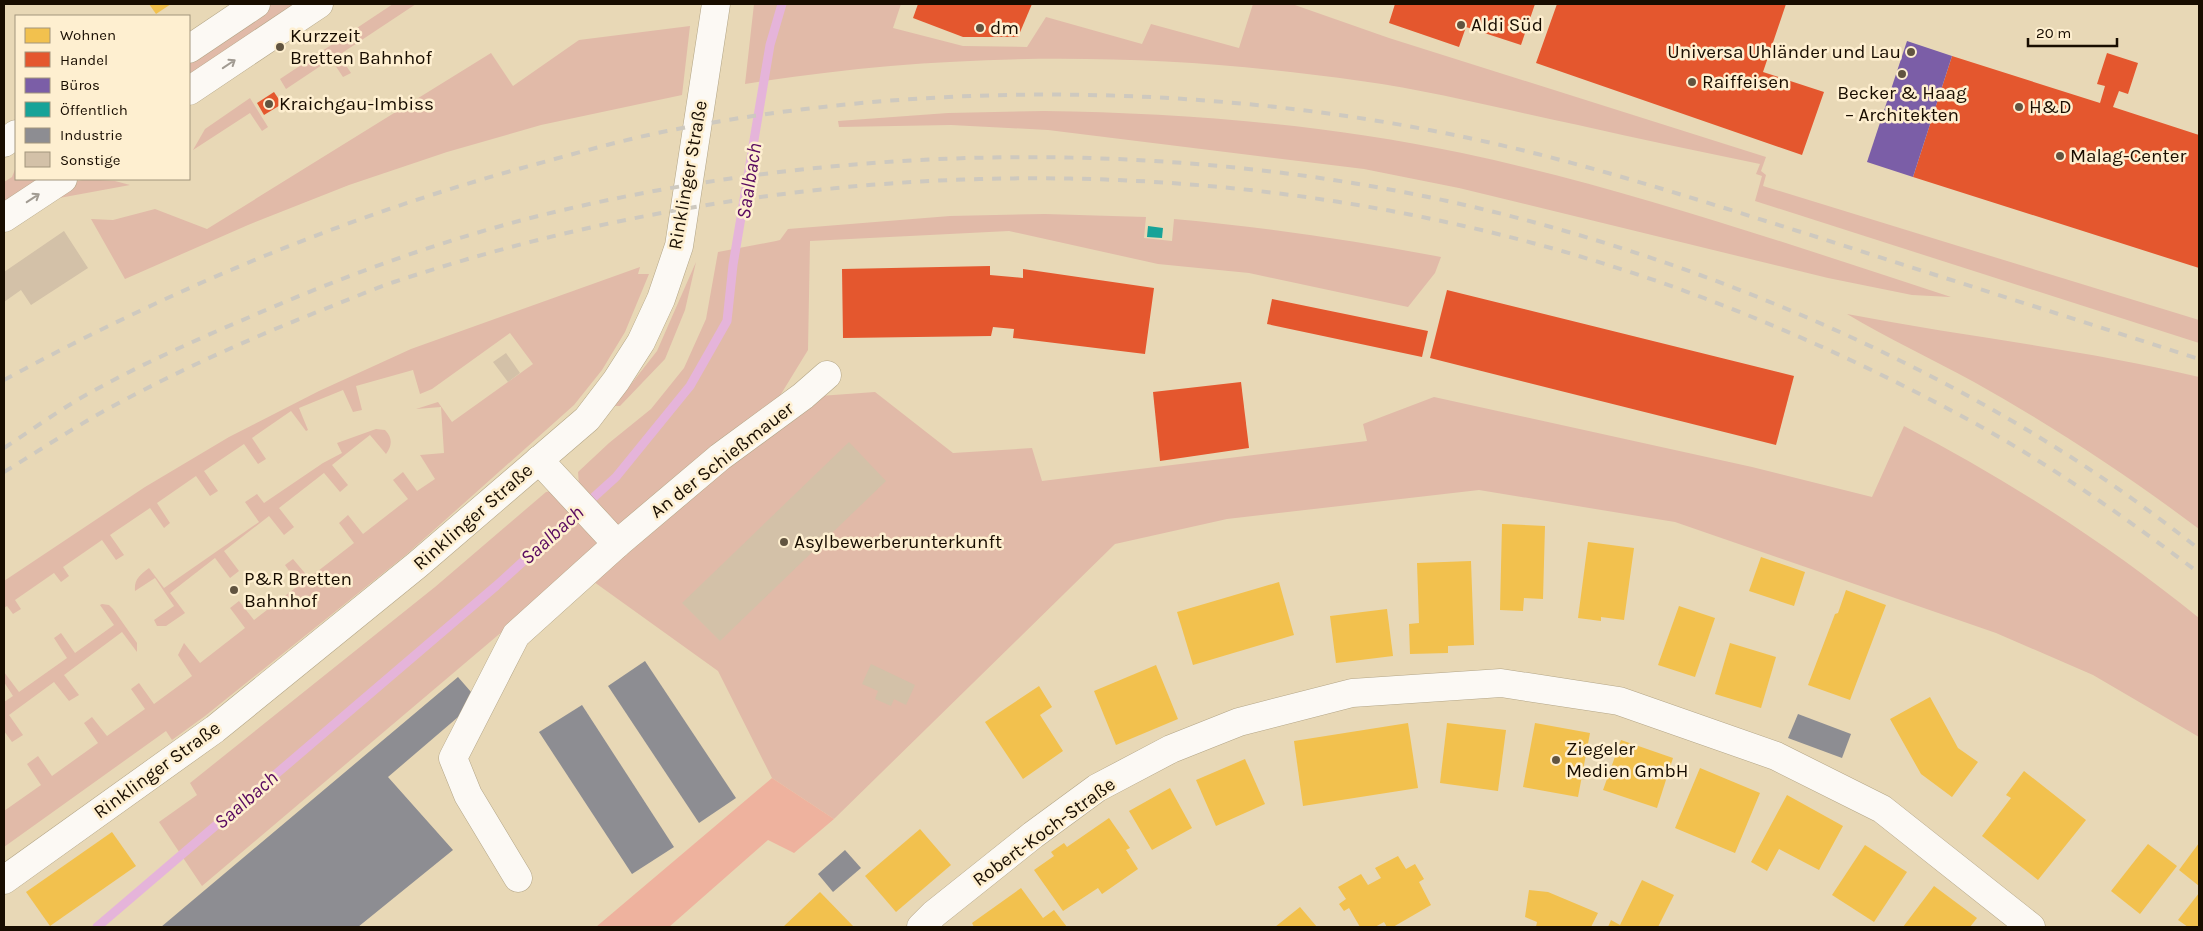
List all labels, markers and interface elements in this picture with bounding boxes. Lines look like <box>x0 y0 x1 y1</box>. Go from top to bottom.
place label: Aldi Süd <box>1471 14 1543 36</box>
legend <box>15 15 190 180</box>
scale bar <box>2028 15 2117 47</box>
place label: dm <box>990 17 1019 39</box>
marker: Aldi Süd <box>1455 19 1467 31</box>
marker: dm <box>974 22 986 34</box>
text: 20 m <box>2036 24 2071 42</box>
place label: Kurzzeit Bretten Bahnhof <box>290 25 433 69</box>
text: Wohnen <box>60 26 116 44</box>
marker: Kurzzeit Bretten Bahnhof <box>274 41 286 53</box>
place label: Universa Uhländer und Lau <box>1667 41 1901 63</box>
marker: Universa Uhländer und Lau <box>1905 46 1917 58</box>
text: Handel <box>60 51 108 69</box>
one-way arrow <box>222 59 236 69</box>
marker: Becker & Haag – Architekten <box>1896 68 1908 80</box>
place label: Raiffeisen <box>1702 71 1789 93</box>
text: Büros <box>60 76 100 94</box>
marker: Raiffeisen <box>1686 76 1698 88</box>
place label: Becker & Haag – Architekten <box>1837 82 1967 126</box>
place label: Kraichgau-Imbiss <box>279 93 434 115</box>
place label: H&D <box>2029 96 2072 118</box>
marker: Kraichgau-Imbiss <box>263 98 275 110</box>
street label: Rinklinger Straße <box>664 99 712 251</box>
text: Öffentlich <box>60 101 128 119</box>
marker: H&D <box>2013 101 2025 113</box>
text: Industrie <box>60 126 122 144</box>
water label: Saalbach <box>732 141 766 221</box>
place label: Malag-Center <box>2070 145 2186 167</box>
marker: Malag-Center <box>2054 150 2066 162</box>
text: Sonstige <box>60 151 120 169</box>
one-way arrow <box>26 193 40 203</box>
street label: An der Schießmauer <box>646 397 798 523</box>
street label: Rinklinger Straße <box>409 459 537 575</box>
water label: Saalbach <box>516 501 588 569</box>
place label: Asylbewerberunterkunft <box>794 531 1002 553</box>
marker: Asylbewerberunterkunft <box>778 536 790 548</box>
place label: P&R Bretten Bahnhof <box>244 568 352 612</box>
marker: P&R Bretten Bahnhof <box>228 584 240 596</box>
street label: Rinklinger Straße <box>89 717 225 823</box>
place label: Ziegeler Medien GmbH <box>1566 738 1688 782</box>
marker: Ziegeler Medien GmbH <box>1550 754 1562 766</box>
water label: Saalbach <box>209 766 283 834</box>
street label: Robert-Koch-Straße <box>968 773 1120 891</box>

